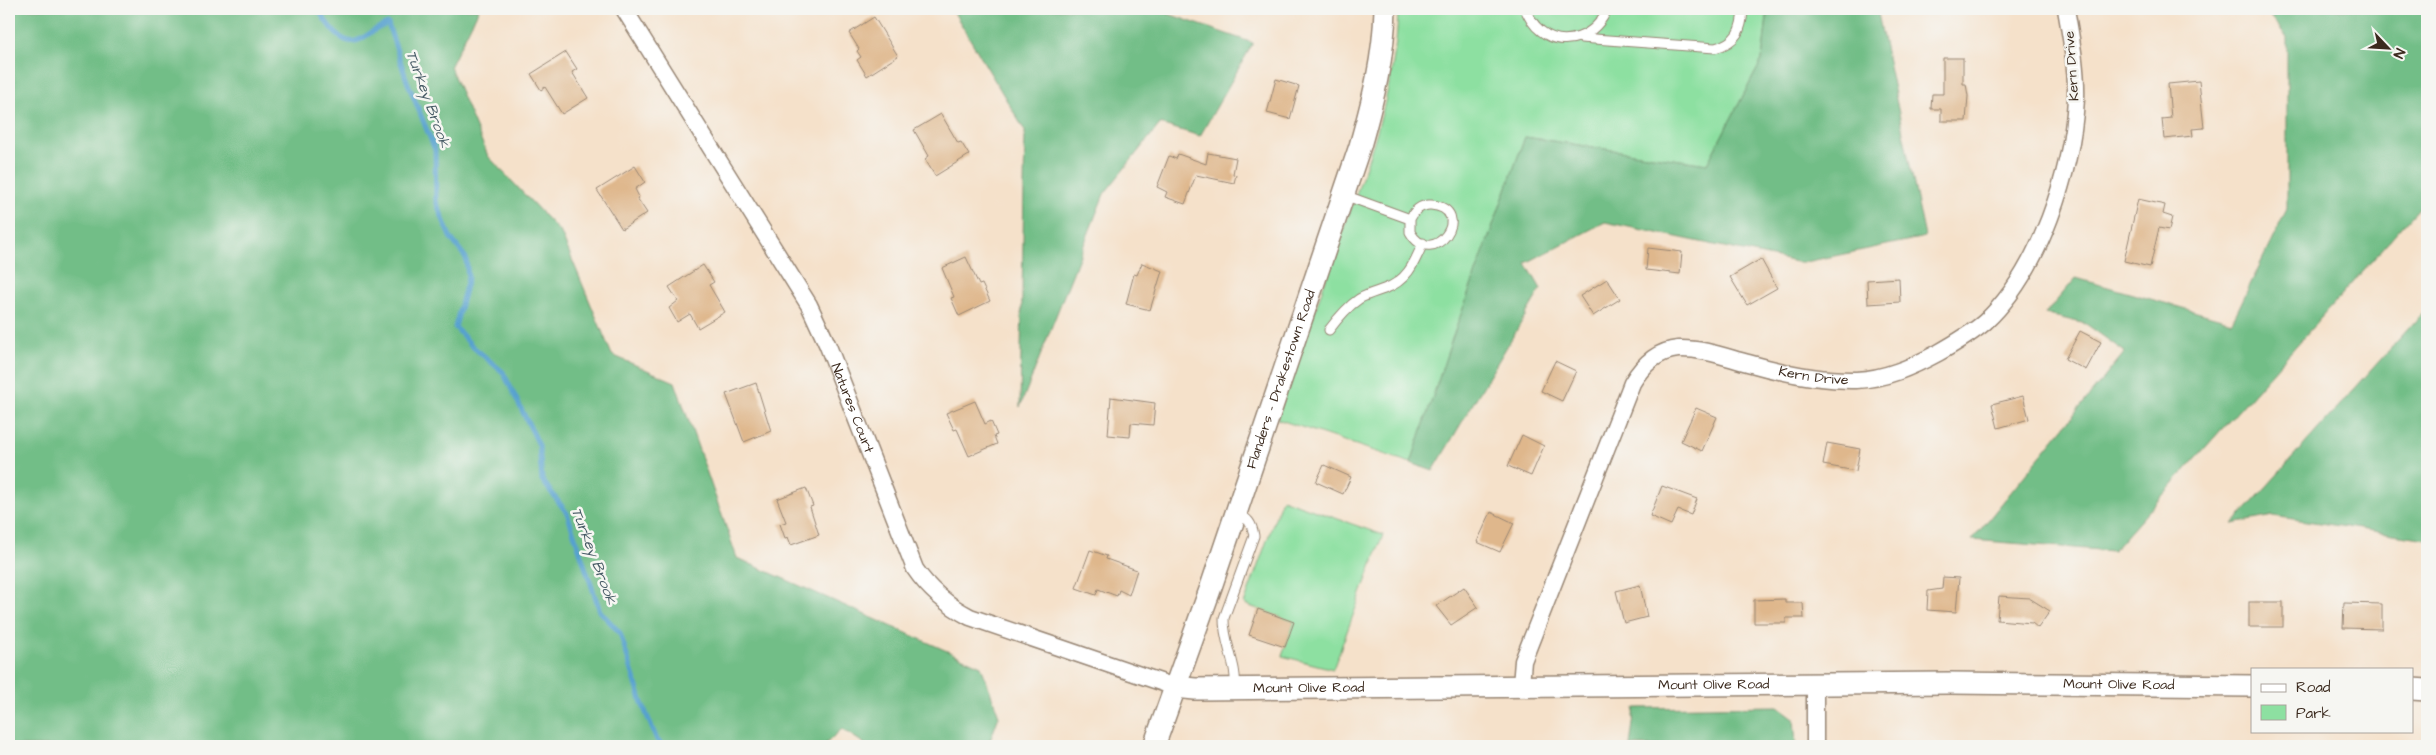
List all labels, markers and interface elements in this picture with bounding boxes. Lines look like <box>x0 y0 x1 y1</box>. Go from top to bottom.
north arrow <box>2364 22 2414 72</box>
street label: Kern Drive <box>2060 30 2084 102</box>
text: N <box>2388 45 2410 61</box>
water label: Turkey Brook <box>400 48 456 152</box>
street label: Flanders - Drakestown Road <box>1242 287 1321 472</box>
street label: Natures Court <box>826 360 879 456</box>
street label: Kern Drive <box>1777 361 1849 390</box>
water label: Turkey Brook <box>565 505 622 608</box>
legend <box>2251 668 2414 732</box>
street label: Mount Olive Road <box>1658 674 1770 695</box>
street label: Mount Olive Road <box>2063 674 2175 695</box>
text: Road <box>2296 677 2331 698</box>
street label: Mount Olive Road <box>1253 678 1365 699</box>
text: Park <box>2296 703 2331 724</box>

